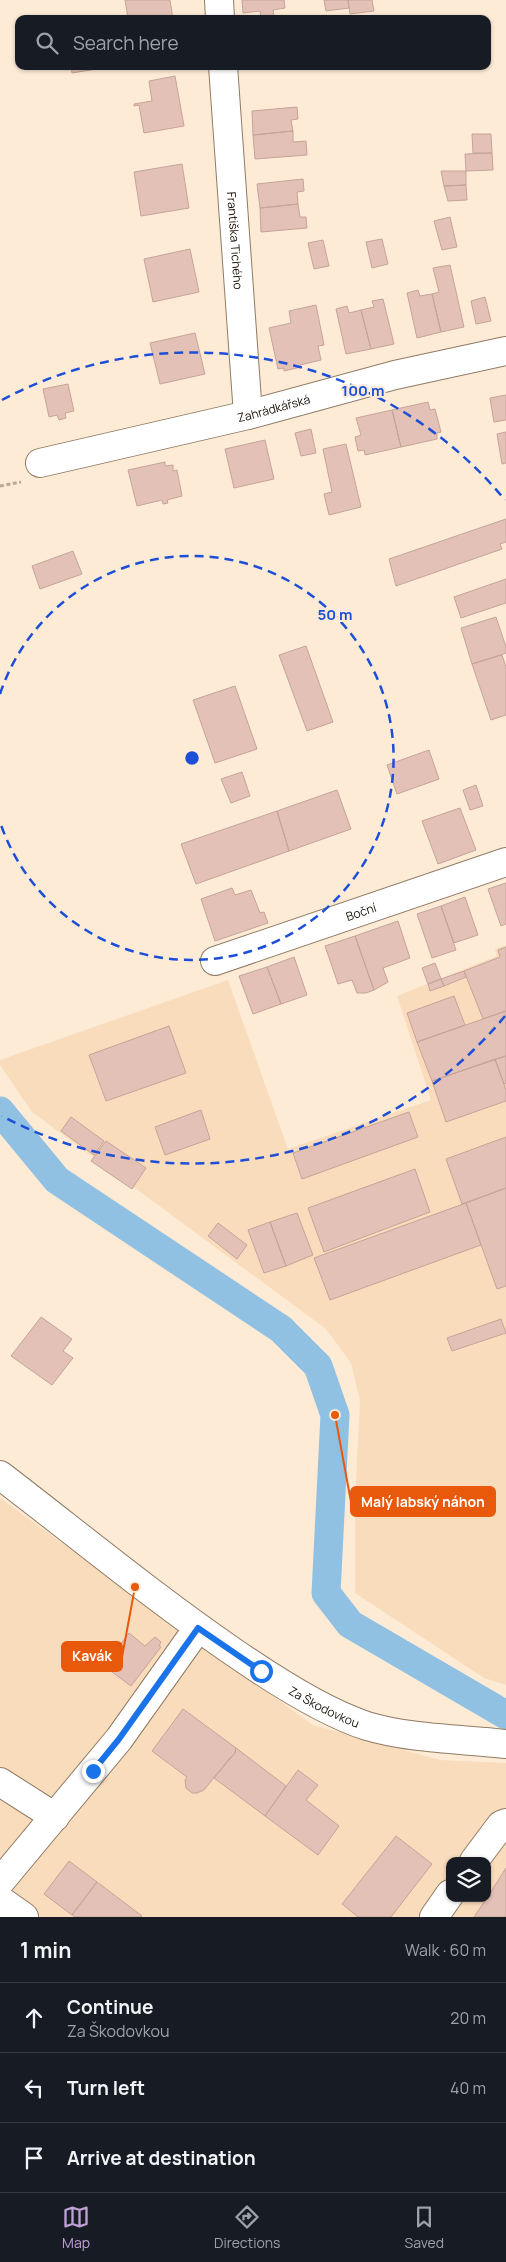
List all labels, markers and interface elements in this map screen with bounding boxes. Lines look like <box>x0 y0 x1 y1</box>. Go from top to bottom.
search box <box>15 15 491 70</box>
icon: search <box>33 29 61 57</box>
text: Search here <box>73 30 179 56</box>
street label: Františka Tichého <box>224 191 247 290</box>
text: 100 m <box>342 380 384 401</box>
street label: Zahrádkářská <box>236 390 312 426</box>
text: 50 m <box>317 604 353 625</box>
centre of rings <box>183 749 201 767</box>
street label: Boční <box>343 898 378 924</box>
callout: Malý labský náhon <box>351 1487 495 1516</box>
text: Malý labský náhon <box>361 1492 485 1511</box>
callout: Kavák <box>62 1642 122 1671</box>
text: Kavák <box>72 1646 112 1665</box>
route start <box>250 1660 273 1683</box>
street label: Za Škodovkou <box>286 1682 362 1731</box>
route end <box>82 1760 105 1783</box>
map controls <box>446 1857 491 1902</box>
button: layers <box>446 1857 491 1902</box>
text: 1 min <box>20 1936 71 1964</box>
text: Walk · 60 m <box>405 1939 486 1961</box>
text: Continue <box>67 1994 153 2020</box>
icon: ahead <box>20 2004 48 2032</box>
text: 20 m <box>450 2007 486 2029</box>
text: Za Škodovkou <box>67 2020 170 2042</box>
icon: left <box>20 2074 48 2102</box>
text: Turn left <box>67 2075 145 2101</box>
text: 40 m <box>450 2077 486 2099</box>
icon: arrive <box>20 2144 48 2172</box>
text: Arrive at destination <box>67 2145 256 2171</box>
tab: Map <box>62 2203 90 2252</box>
tab: Directions <box>214 2203 280 2252</box>
tab: Saved <box>405 2203 444 2252</box>

